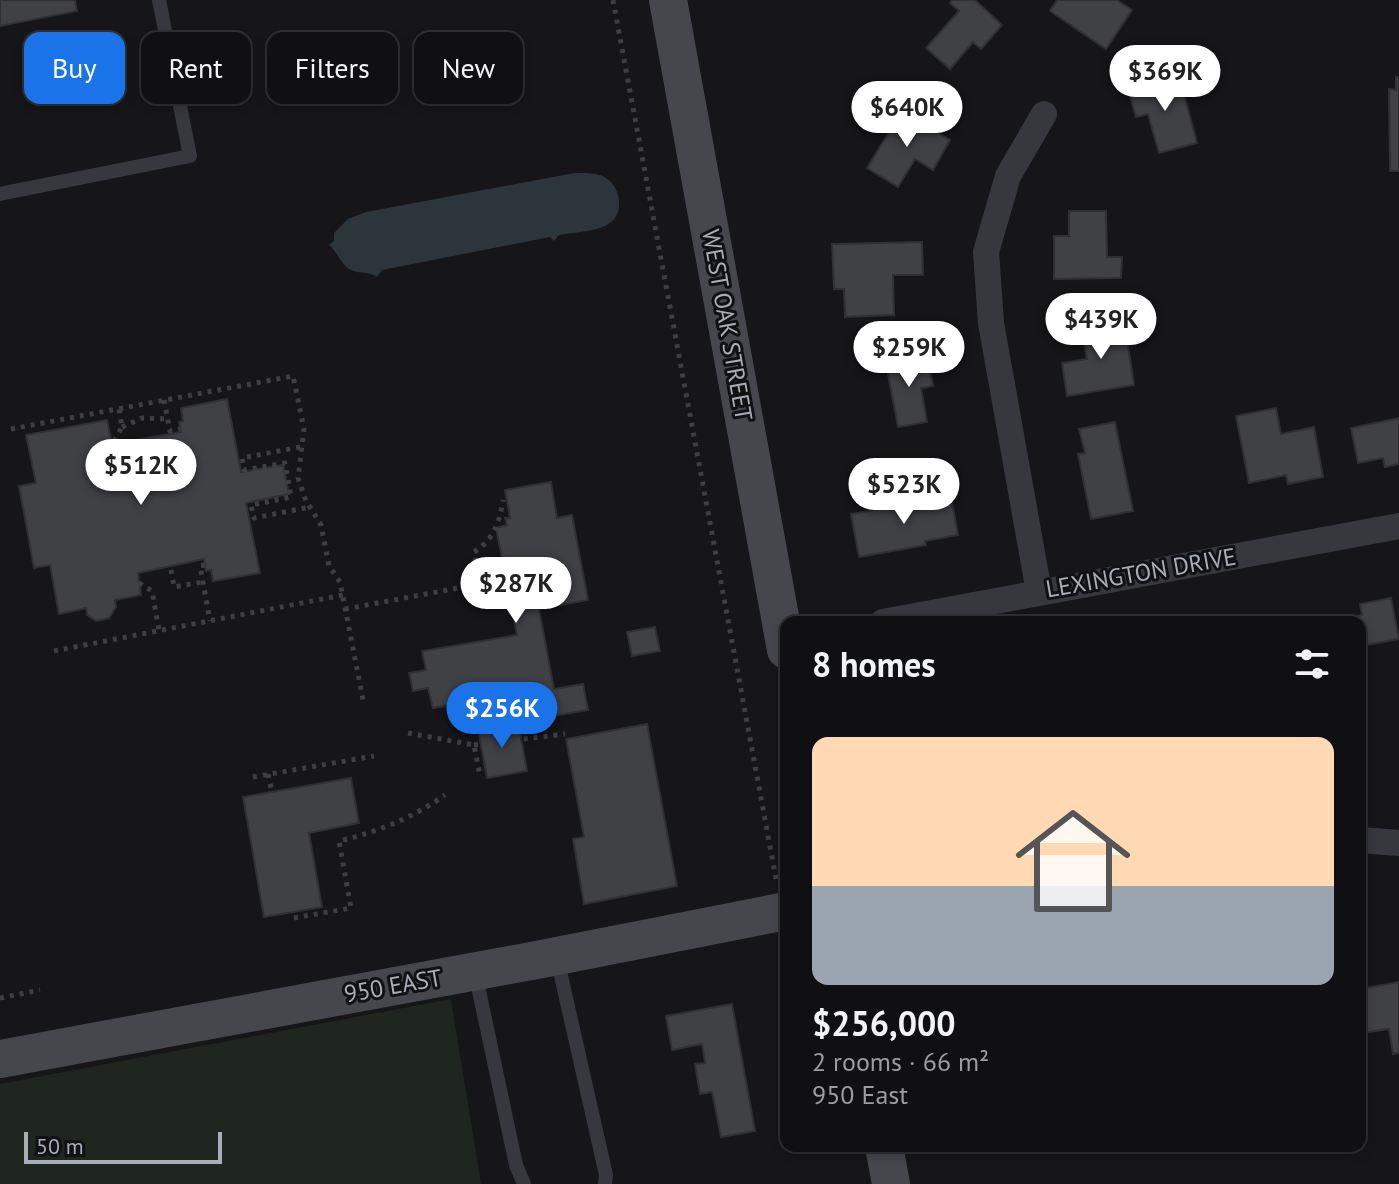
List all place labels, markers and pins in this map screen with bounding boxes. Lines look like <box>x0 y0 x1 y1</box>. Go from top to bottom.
pin: $369K <box>1109 45 1221 113</box>
pin: $640K <box>851 81 963 149</box>
pin: $439K <box>1045 293 1157 361</box>
pin: $259K <box>853 321 965 389</box>
pin: $512K <box>85 439 197 507</box>
pin: $523K <box>848 458 960 526</box>
pin: $287K <box>460 557 572 625</box>
pin: $256K <box>446 682 558 750</box>

